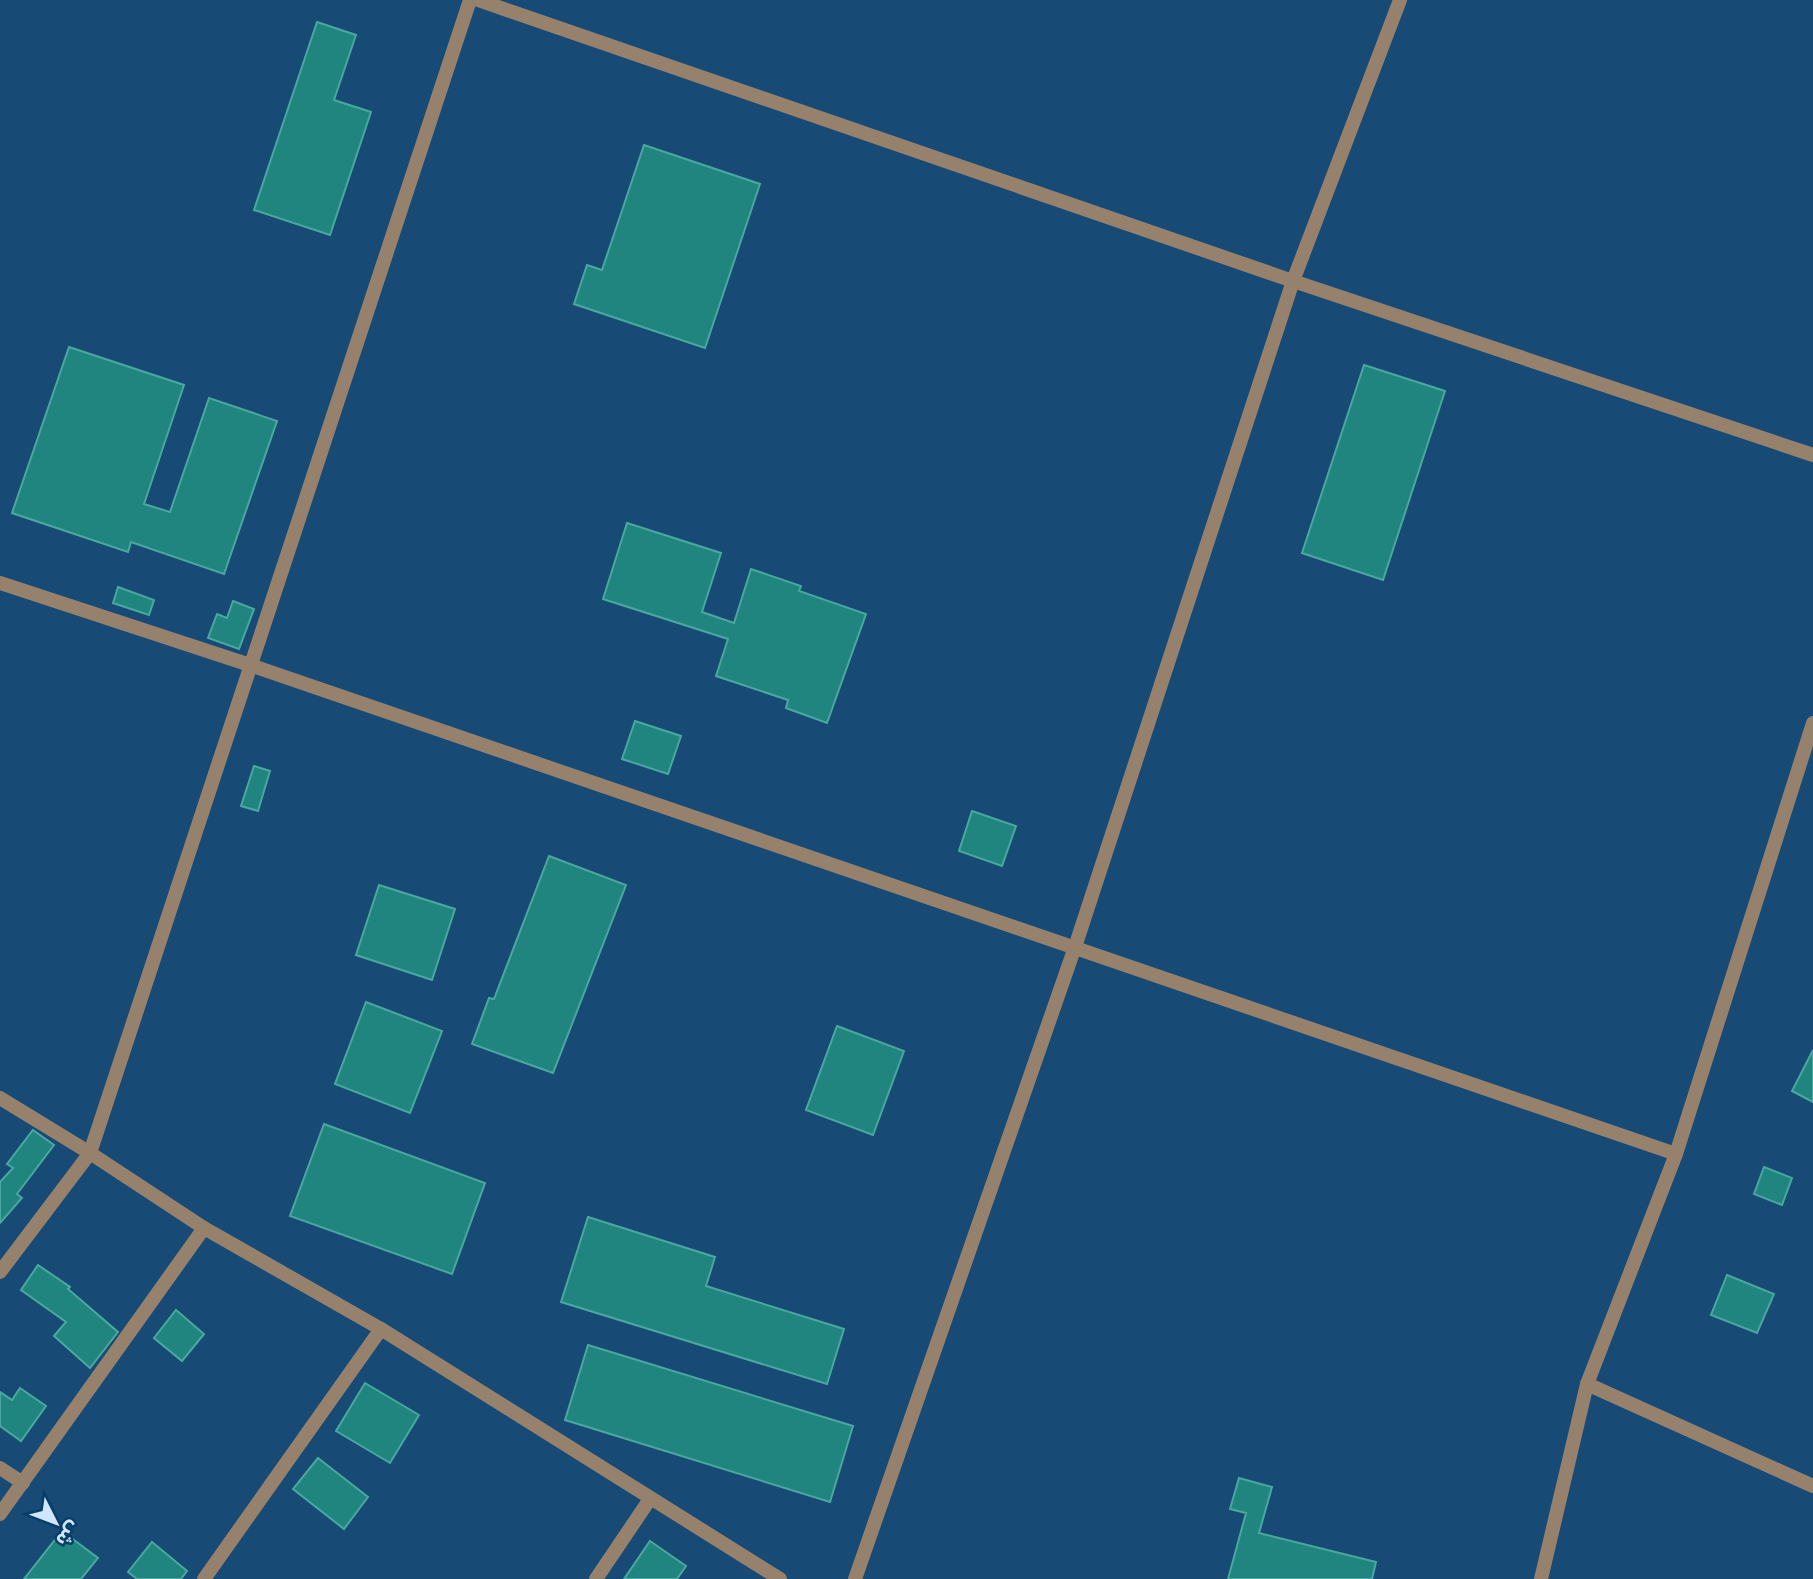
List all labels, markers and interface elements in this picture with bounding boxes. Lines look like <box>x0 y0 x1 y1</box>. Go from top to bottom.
north arrow <box>21 1488 91 1558</box>
text: ش <box>51 1517 86 1552</box>

